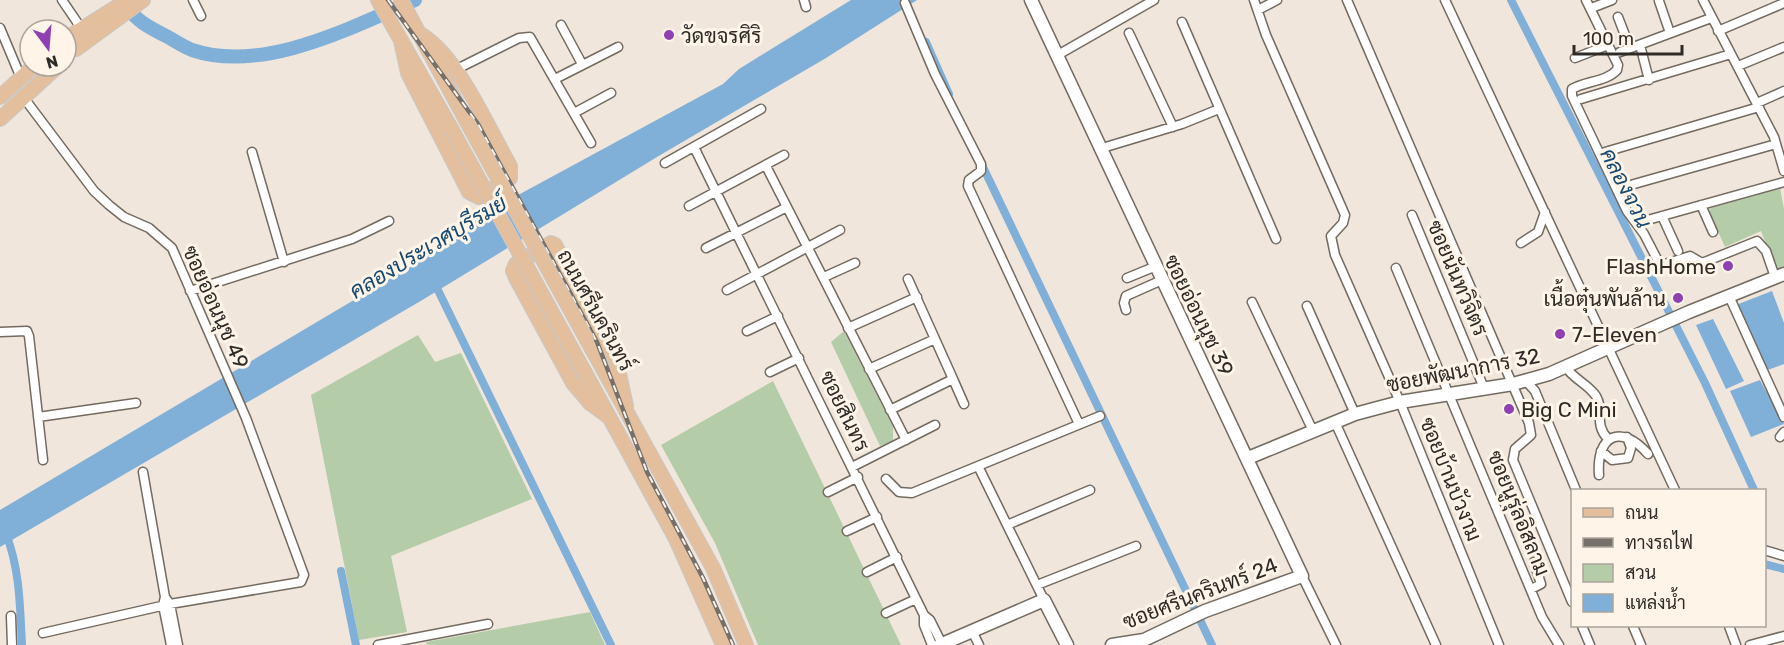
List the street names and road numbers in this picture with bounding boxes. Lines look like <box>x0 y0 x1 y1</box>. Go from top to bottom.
street label: ซอยนันทวิจิตร <box>1422 216 1494 340</box>
street label: ซอยอ่อนนุช 49 <box>176 242 254 373</box>
street label: ถนนศรีนครินทร์ <box>552 244 641 375</box>
street label: ซอยอ่อนนุช 39 <box>1157 250 1239 381</box>
street label: ซอยพัฒนาการ 32 <box>1384 343 1542 397</box>
street label: ซอยสินทร <box>815 367 875 455</box>
street label: ซอยบ้านบัวงาม <box>1415 413 1487 545</box>
street label: ซอยนูรุ่ลอิสลาม <box>1480 447 1555 580</box>
street label: ซอยศรีนครินทร์ 24 <box>1119 551 1281 634</box>

